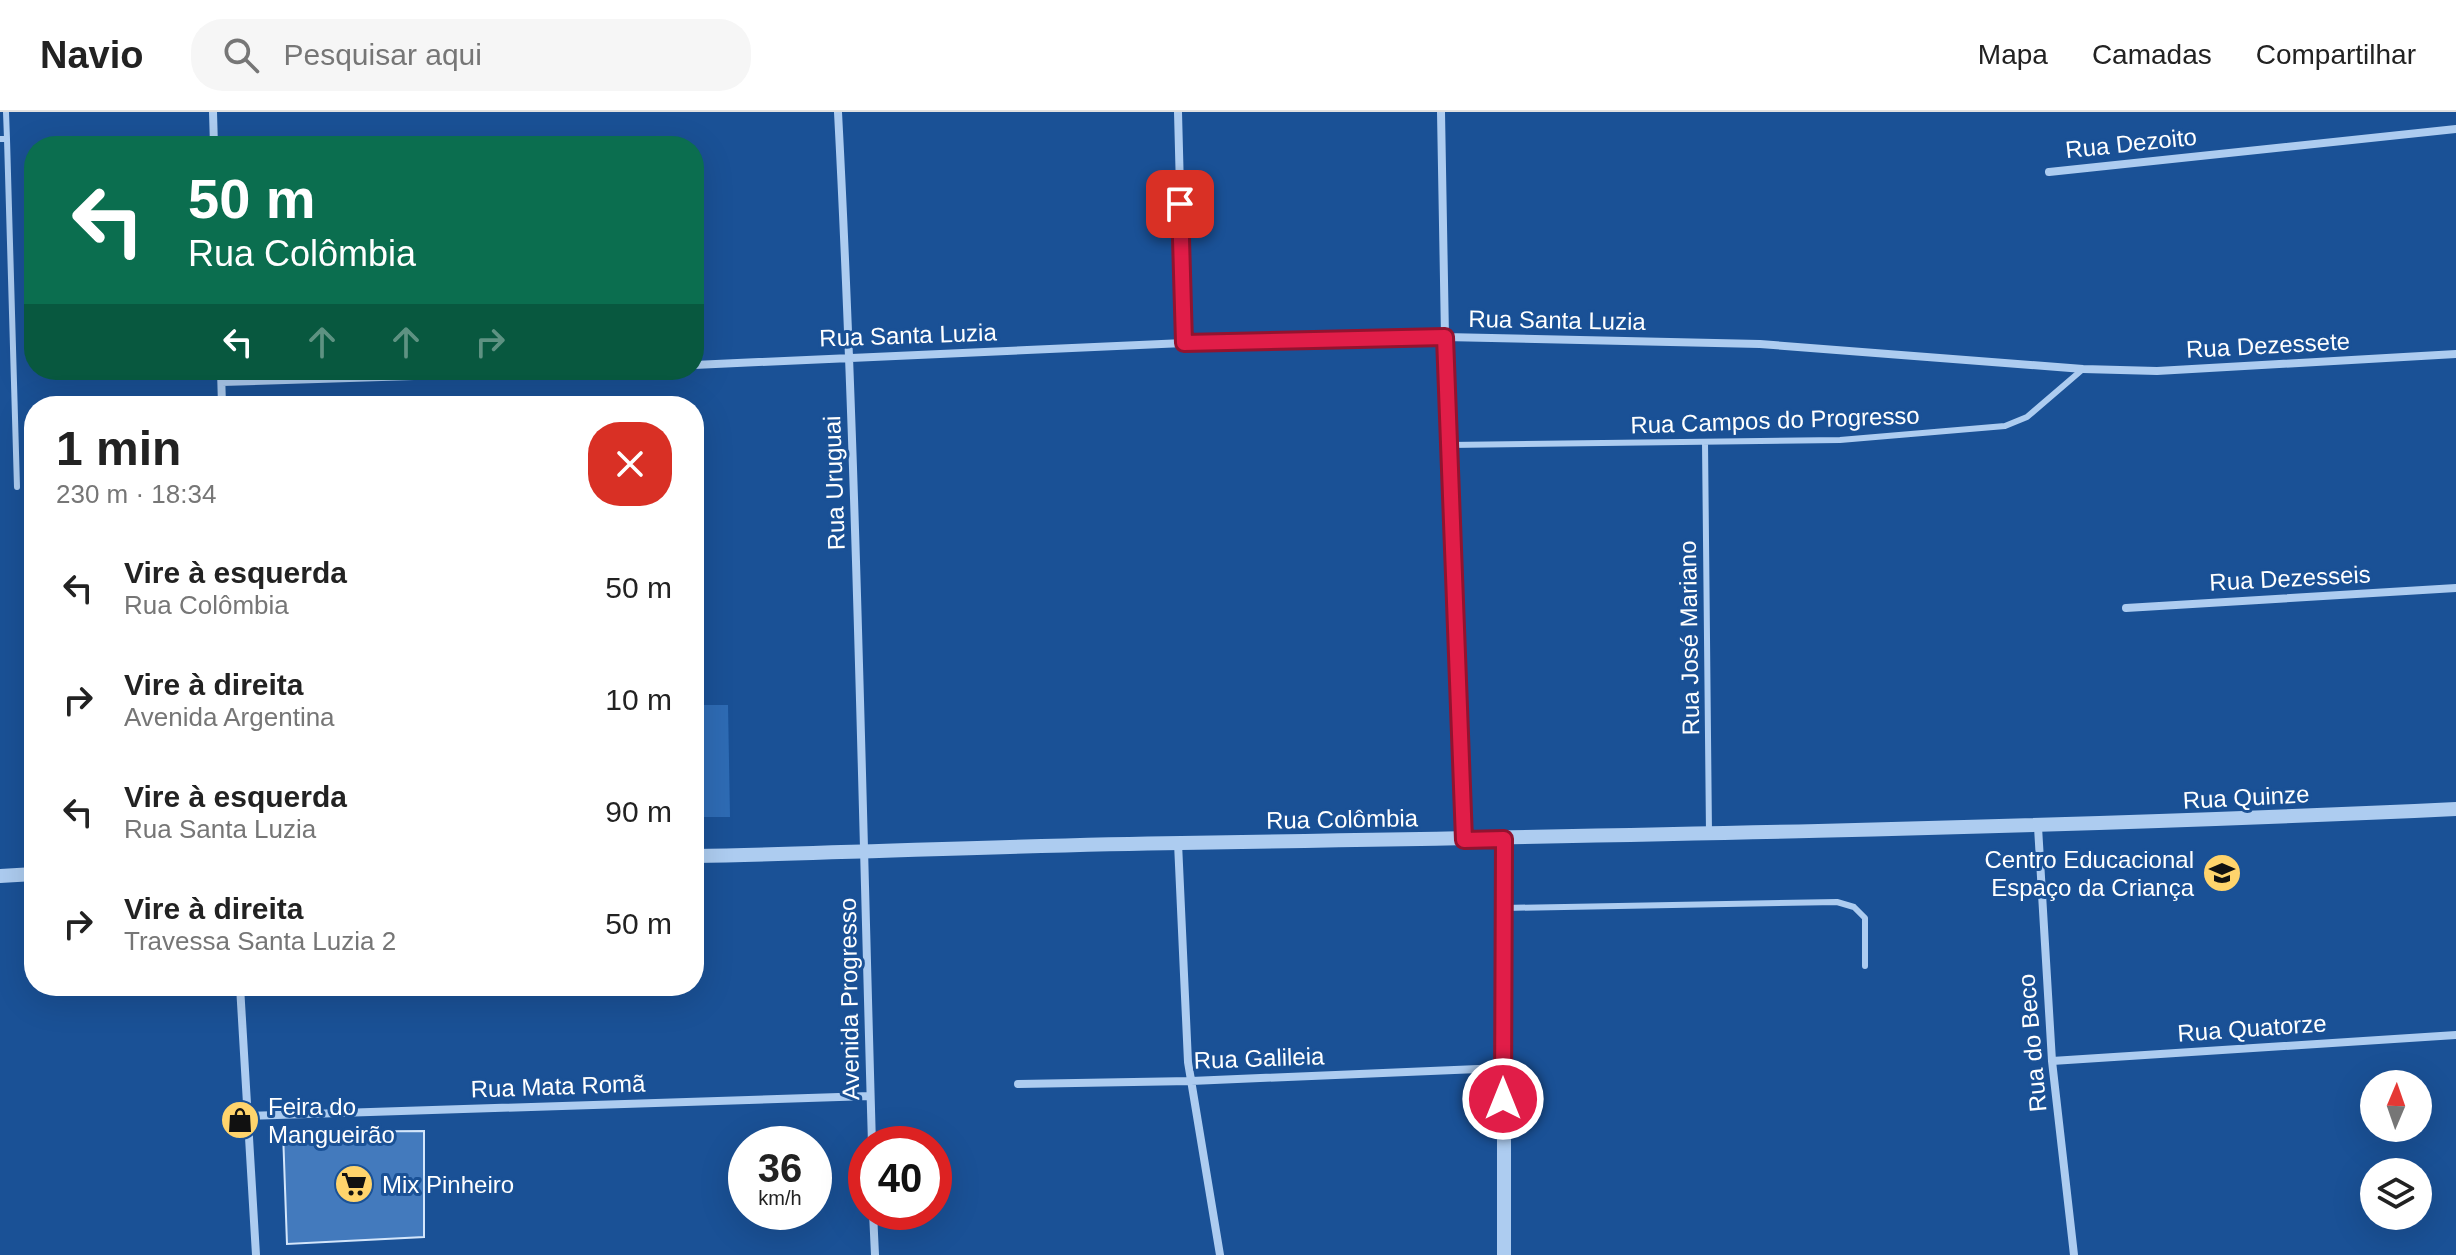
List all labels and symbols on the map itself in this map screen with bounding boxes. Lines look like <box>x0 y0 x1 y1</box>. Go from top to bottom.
street label: Rua Dezoito <box>2064 123 2198 163</box>
pin <box>1146 170 1214 238</box>
street label: Rua Santa Luzia <box>1468 305 1647 335</box>
street label: Rua Santa Luzia <box>819 318 998 352</box>
street label: Rua Dezessete <box>2185 327 2351 363</box>
street label: Rua Campos do Progresso <box>1630 401 1920 439</box>
street label: Rua Uruguai <box>818 415 850 551</box>
street label: Rua José Mariano <box>1674 540 1704 736</box>
street label: Rua Dezesseis <box>2209 560 2371 596</box>
street label: Rua Quinze <box>2182 780 2310 814</box>
street label: Rua Colômbia <box>1266 804 1419 834</box>
place label: Centro Educacional Espaço da Criança <box>1985 846 2195 901</box>
school or university icon: Centro Educacional Espaço da Criança <box>2201 852 2243 894</box>
street label: Avenida Progresso <box>834 898 864 1100</box>
street label: Rua do Beco <box>2013 973 2051 1113</box>
street label: Rua Quatorze <box>2177 1009 2327 1047</box>
street label: Rua Galileia <box>1193 1042 1325 1074</box>
position arrow <box>1461 1057 1545 1141</box>
street label: Rua Mata Romã <box>470 1069 646 1103</box>
north arrow <box>2360 1070 2432 1142</box>
place label: Feira do Mangueirão <box>268 1093 395 1148</box>
shop icon: Feira do Mangueirão <box>219 1099 261 1141</box>
speed limit sign: 40 <box>848 1126 952 1230</box>
supermarket icon: Mix Pinheiro <box>333 1163 375 1205</box>
place label: Mix Pinheiro <box>382 1171 514 1198</box>

